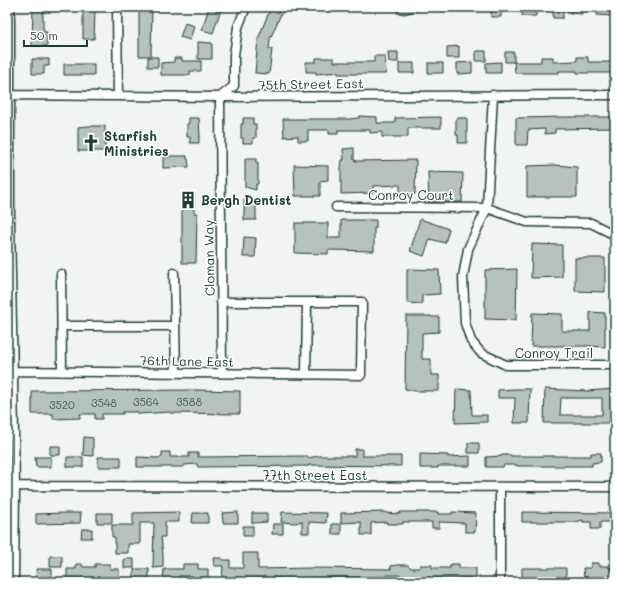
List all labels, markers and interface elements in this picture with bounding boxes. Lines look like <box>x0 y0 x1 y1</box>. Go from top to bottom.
scale bar <box>24 22 87 48</box>
text: 50 m <box>30 27 58 43</box>
street label: 75th Street East <box>258 74 364 93</box>
place label: Starfish Ministries <box>104 127 169 159</box>
church icon: Starfish Ministries <box>81 133 101 153</box>
street label: Conroy Court <box>368 186 454 203</box>
building icon: Bergh Dentist <box>178 190 198 210</box>
place label: Bergh Dentist <box>201 191 292 208</box>
street label: Cloman Way <box>199 219 218 296</box>
street label: Conroy Trail <box>515 344 593 361</box>
street label: 76th Lane East <box>140 351 235 370</box>
house number: 3564 <box>133 394 160 409</box>
house number: 3588 <box>176 394 202 409</box>
house number: 3548 <box>91 395 117 410</box>
house number: 3520 <box>49 397 75 412</box>
street label: 77th Street East <box>263 466 368 483</box>

